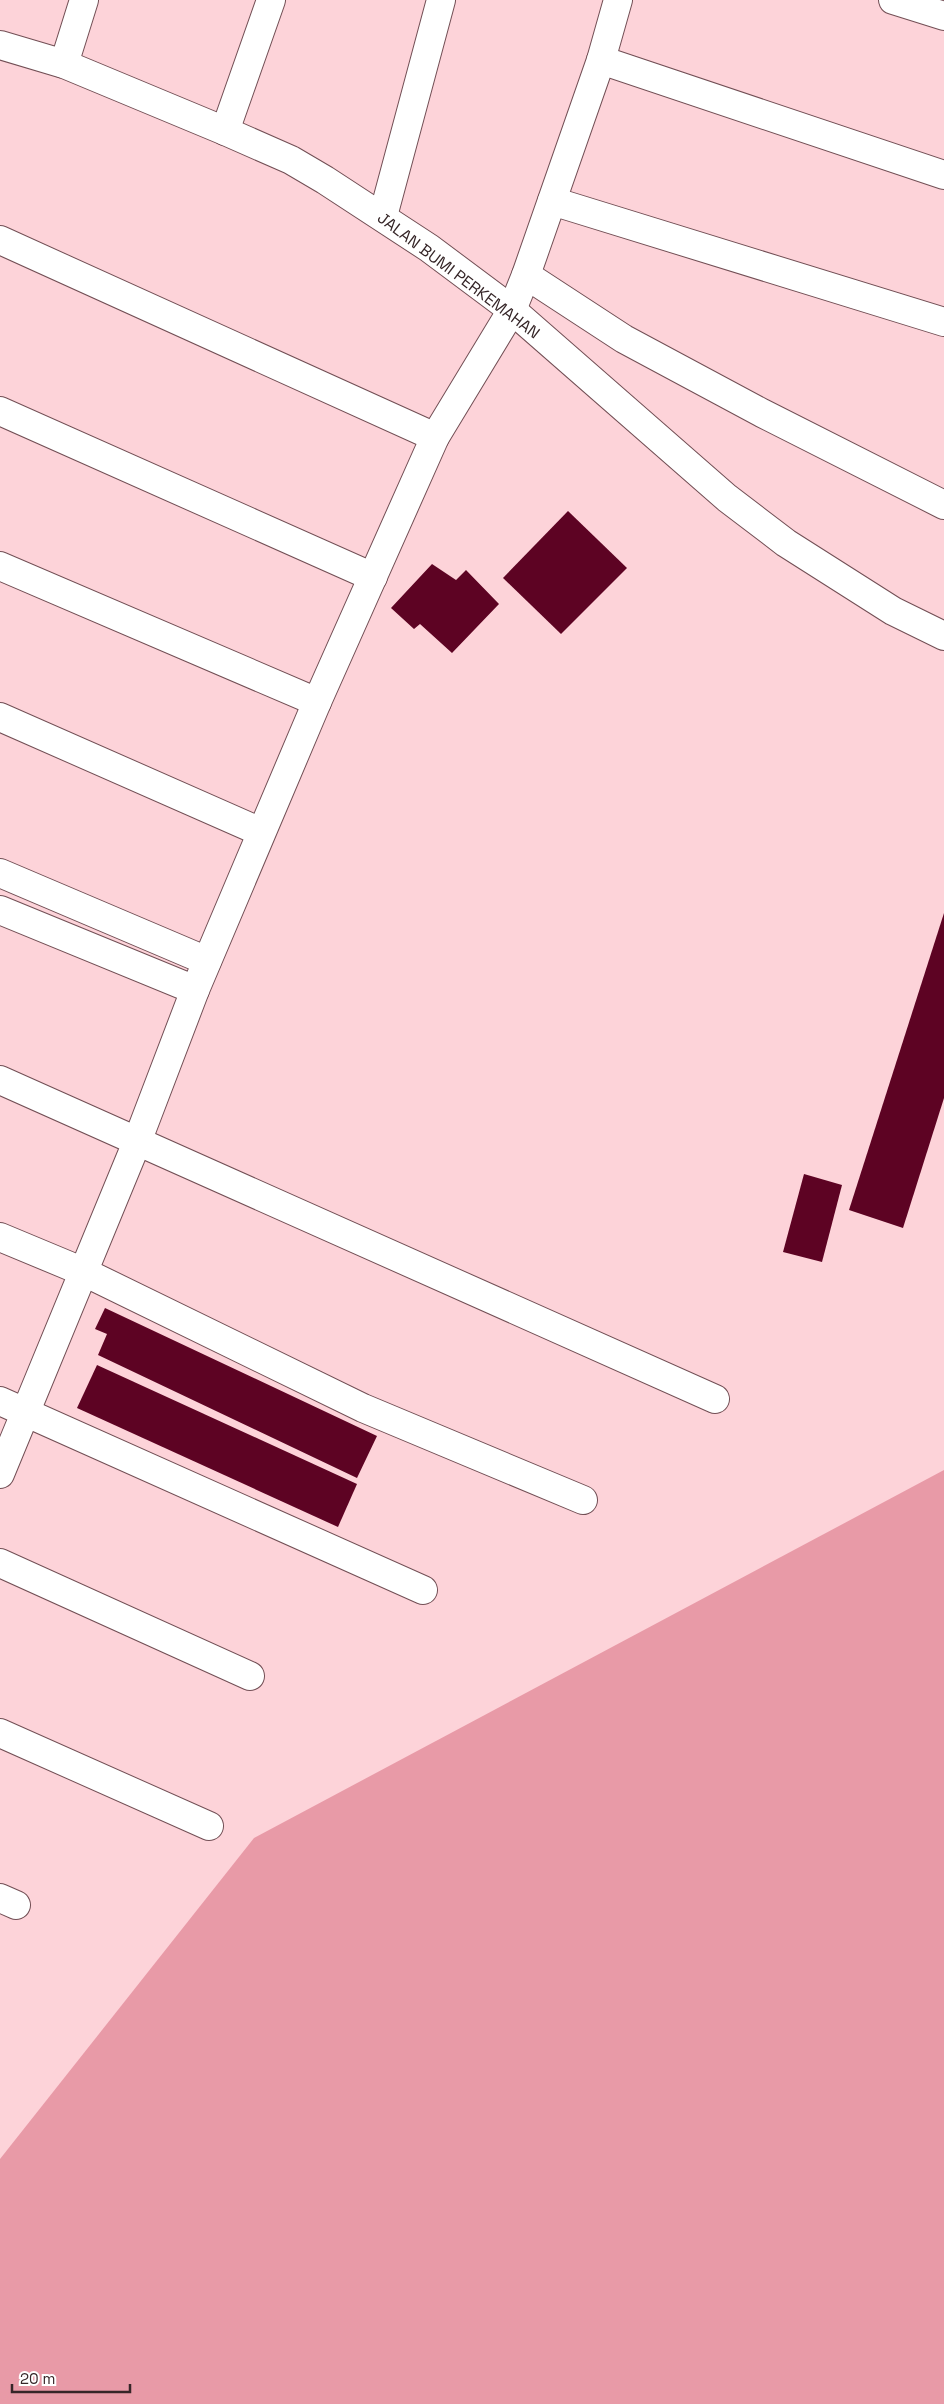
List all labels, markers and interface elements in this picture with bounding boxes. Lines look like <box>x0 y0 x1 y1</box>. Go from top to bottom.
street label: JALAN BUMI PERKEMAHAN <box>373 207 544 343</box>
scale bar <box>12 2362 130 2394</box>
text: 20 m <box>20 2369 55 2388</box>

